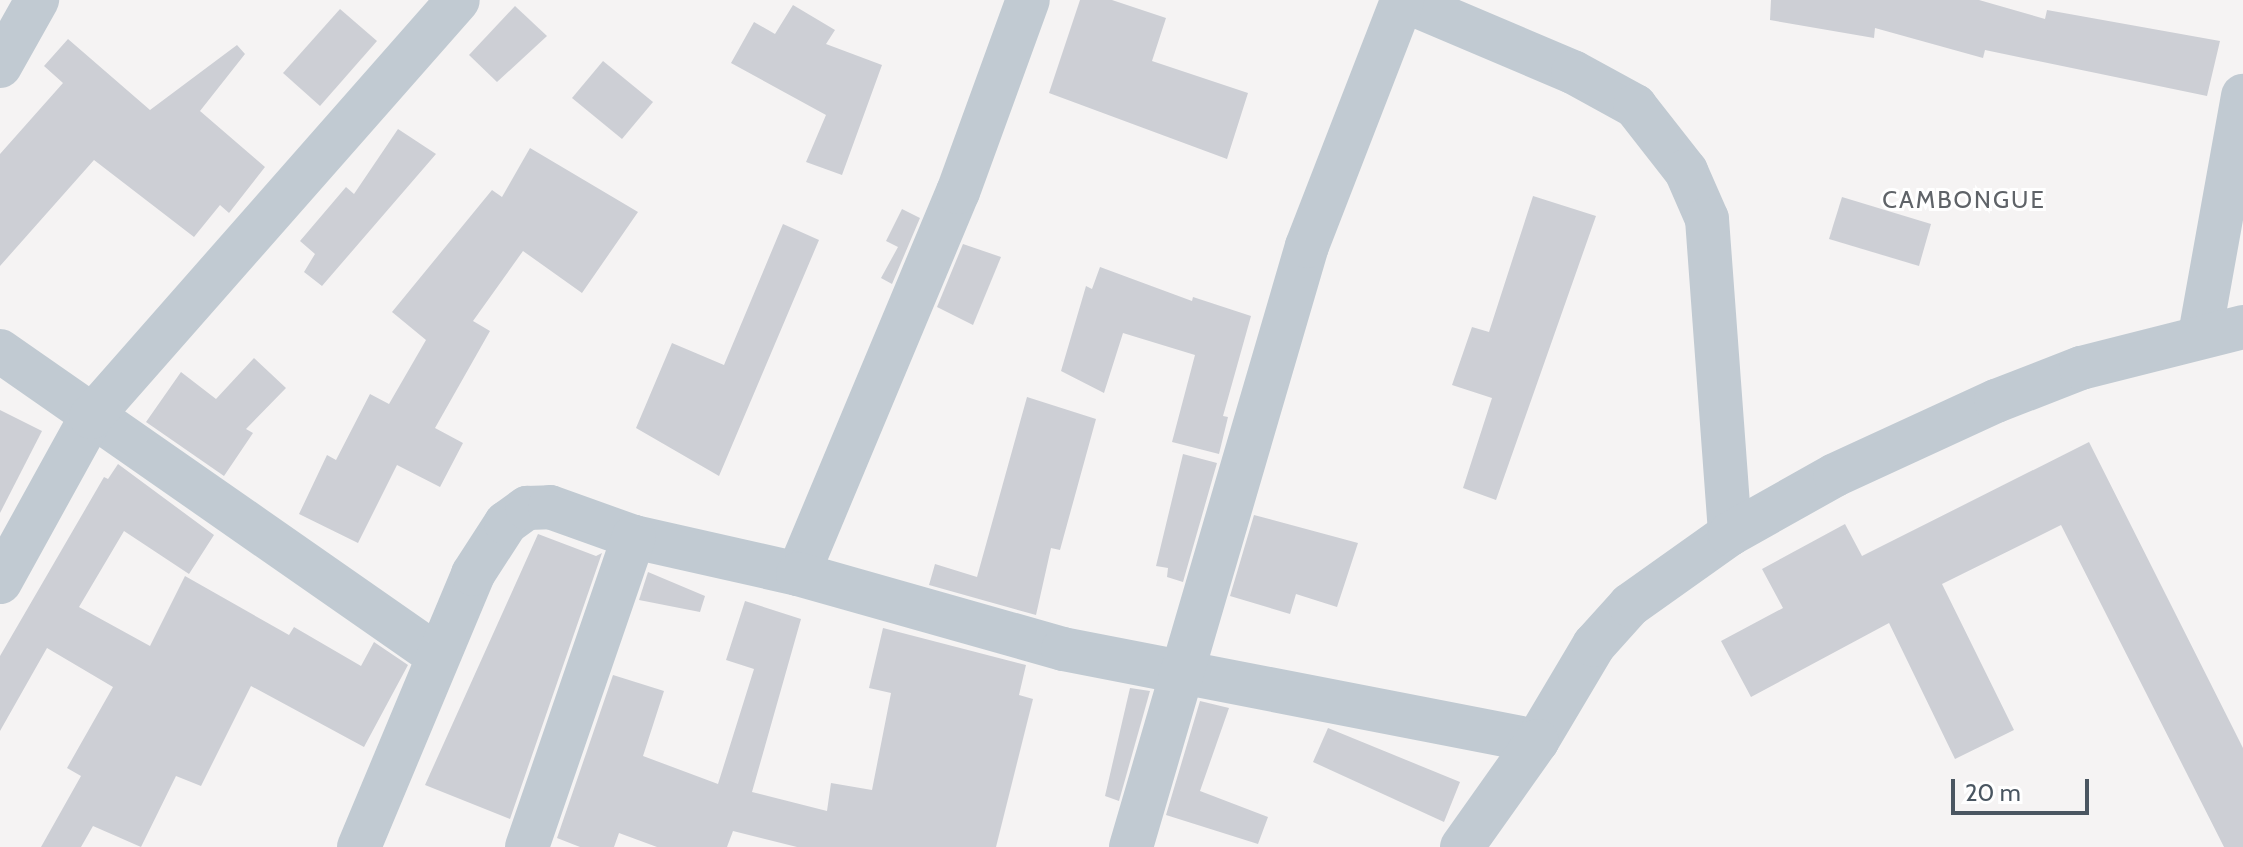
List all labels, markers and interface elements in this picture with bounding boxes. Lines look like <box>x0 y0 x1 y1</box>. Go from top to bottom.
district label: CAMBONGUE <box>1882 186 2046 214</box>
scale bar <box>1955 763 2093 813</box>
text: 20 m <box>1965 778 2021 807</box>

